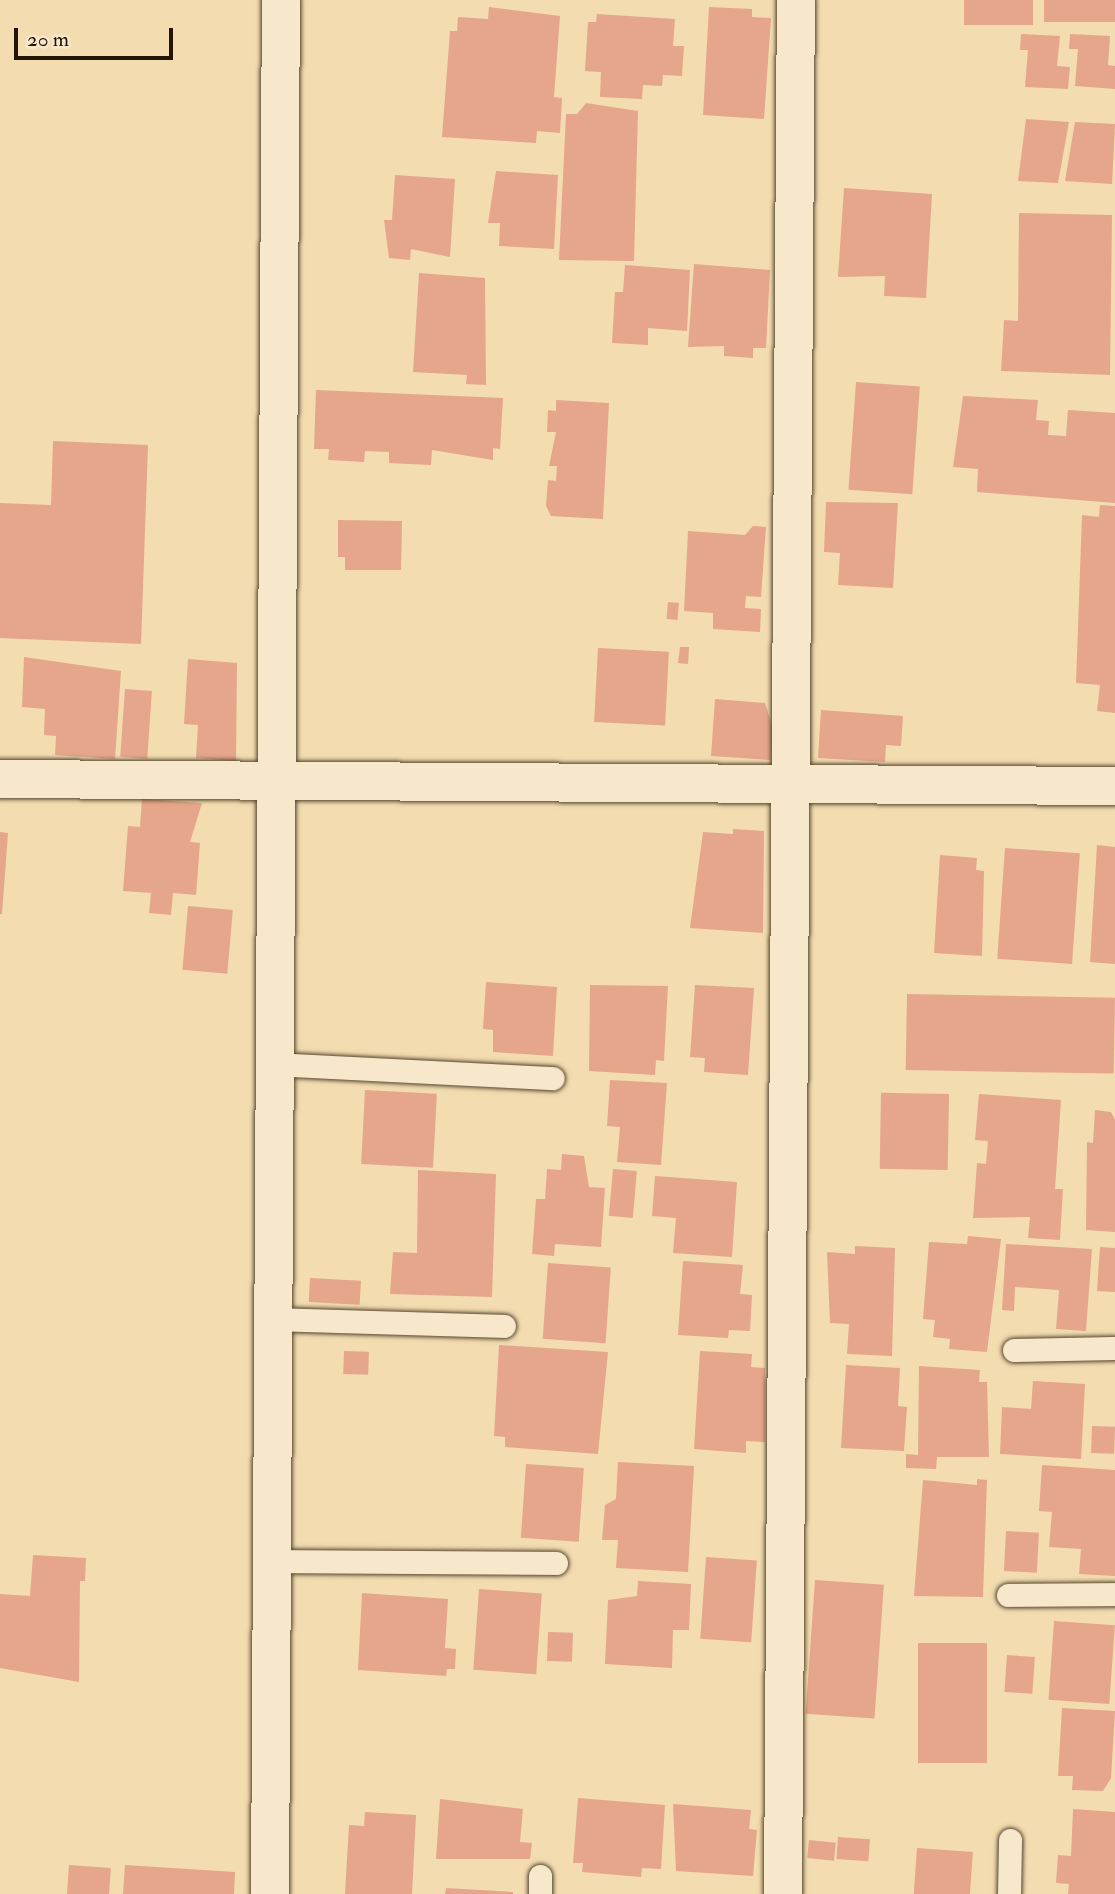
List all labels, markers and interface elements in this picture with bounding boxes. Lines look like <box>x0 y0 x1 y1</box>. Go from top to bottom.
scale bar <box>18 14 177 58</box>
text: 20 m <box>27 26 69 53</box>

